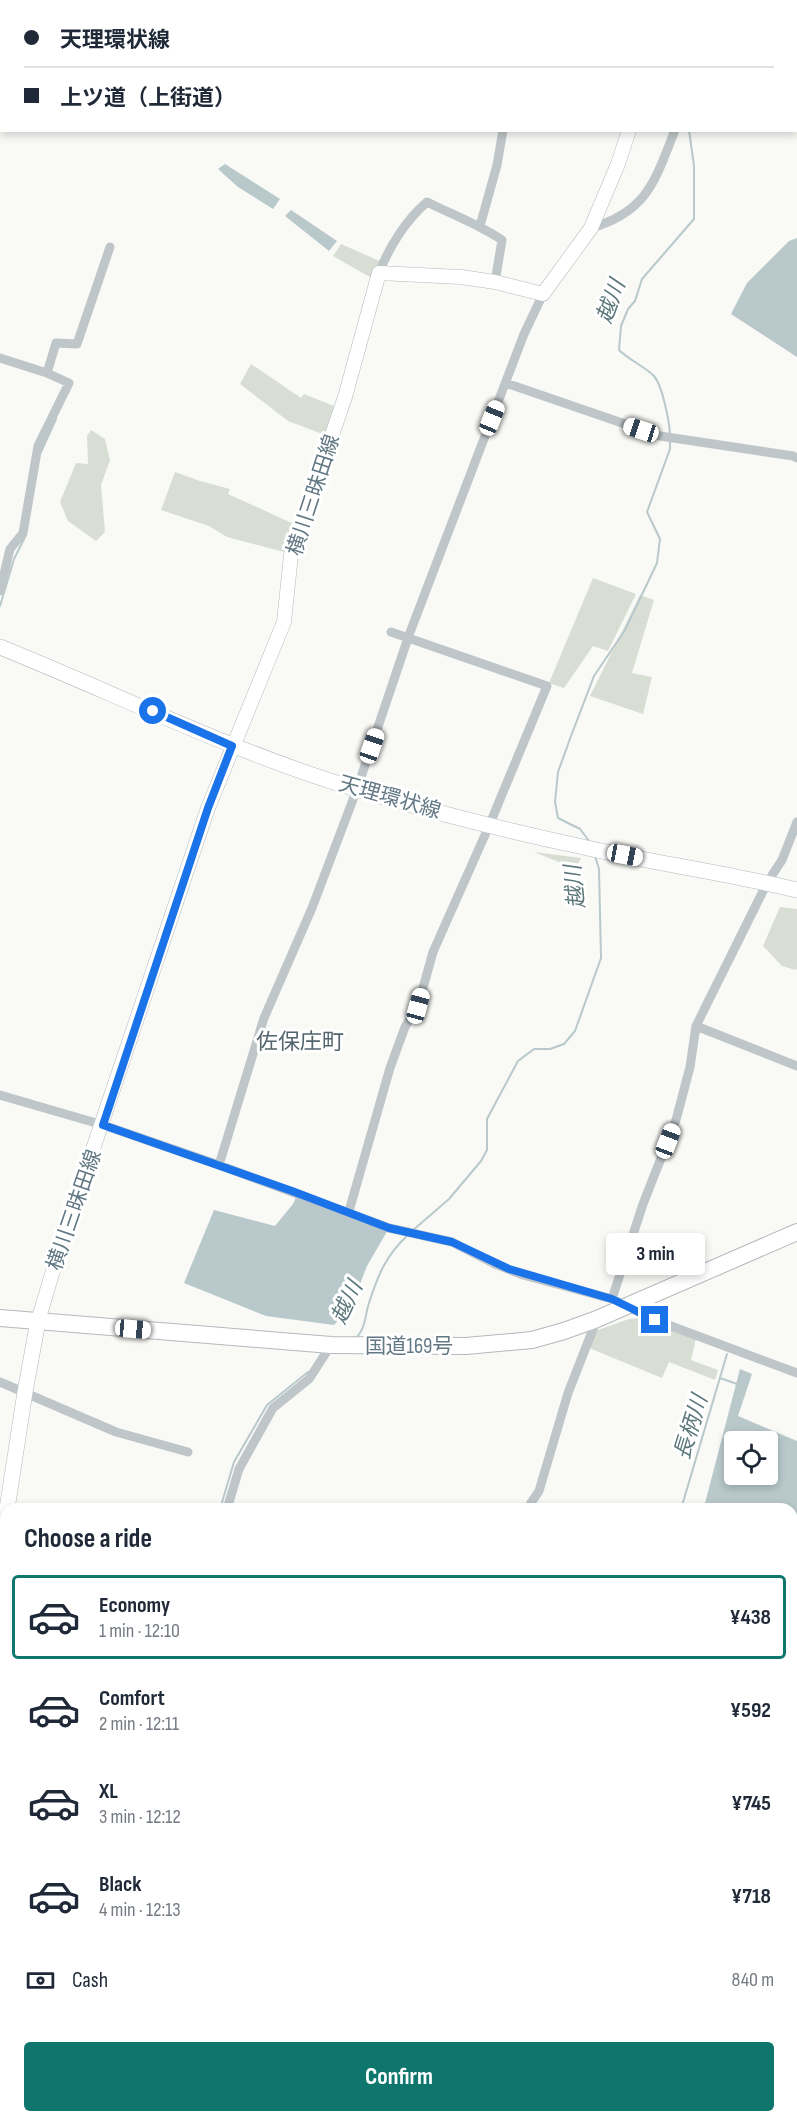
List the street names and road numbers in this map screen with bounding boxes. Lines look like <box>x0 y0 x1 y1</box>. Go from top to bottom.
street label: 横川三昧田線 <box>282 431 345 559</box>
street label: 天理環状線 <box>336 771 444 824</box>
street label: 横川三昧田線 <box>42 1147 107 1274</box>
street label: 国道169号 <box>365 1334 453 1359</box>

